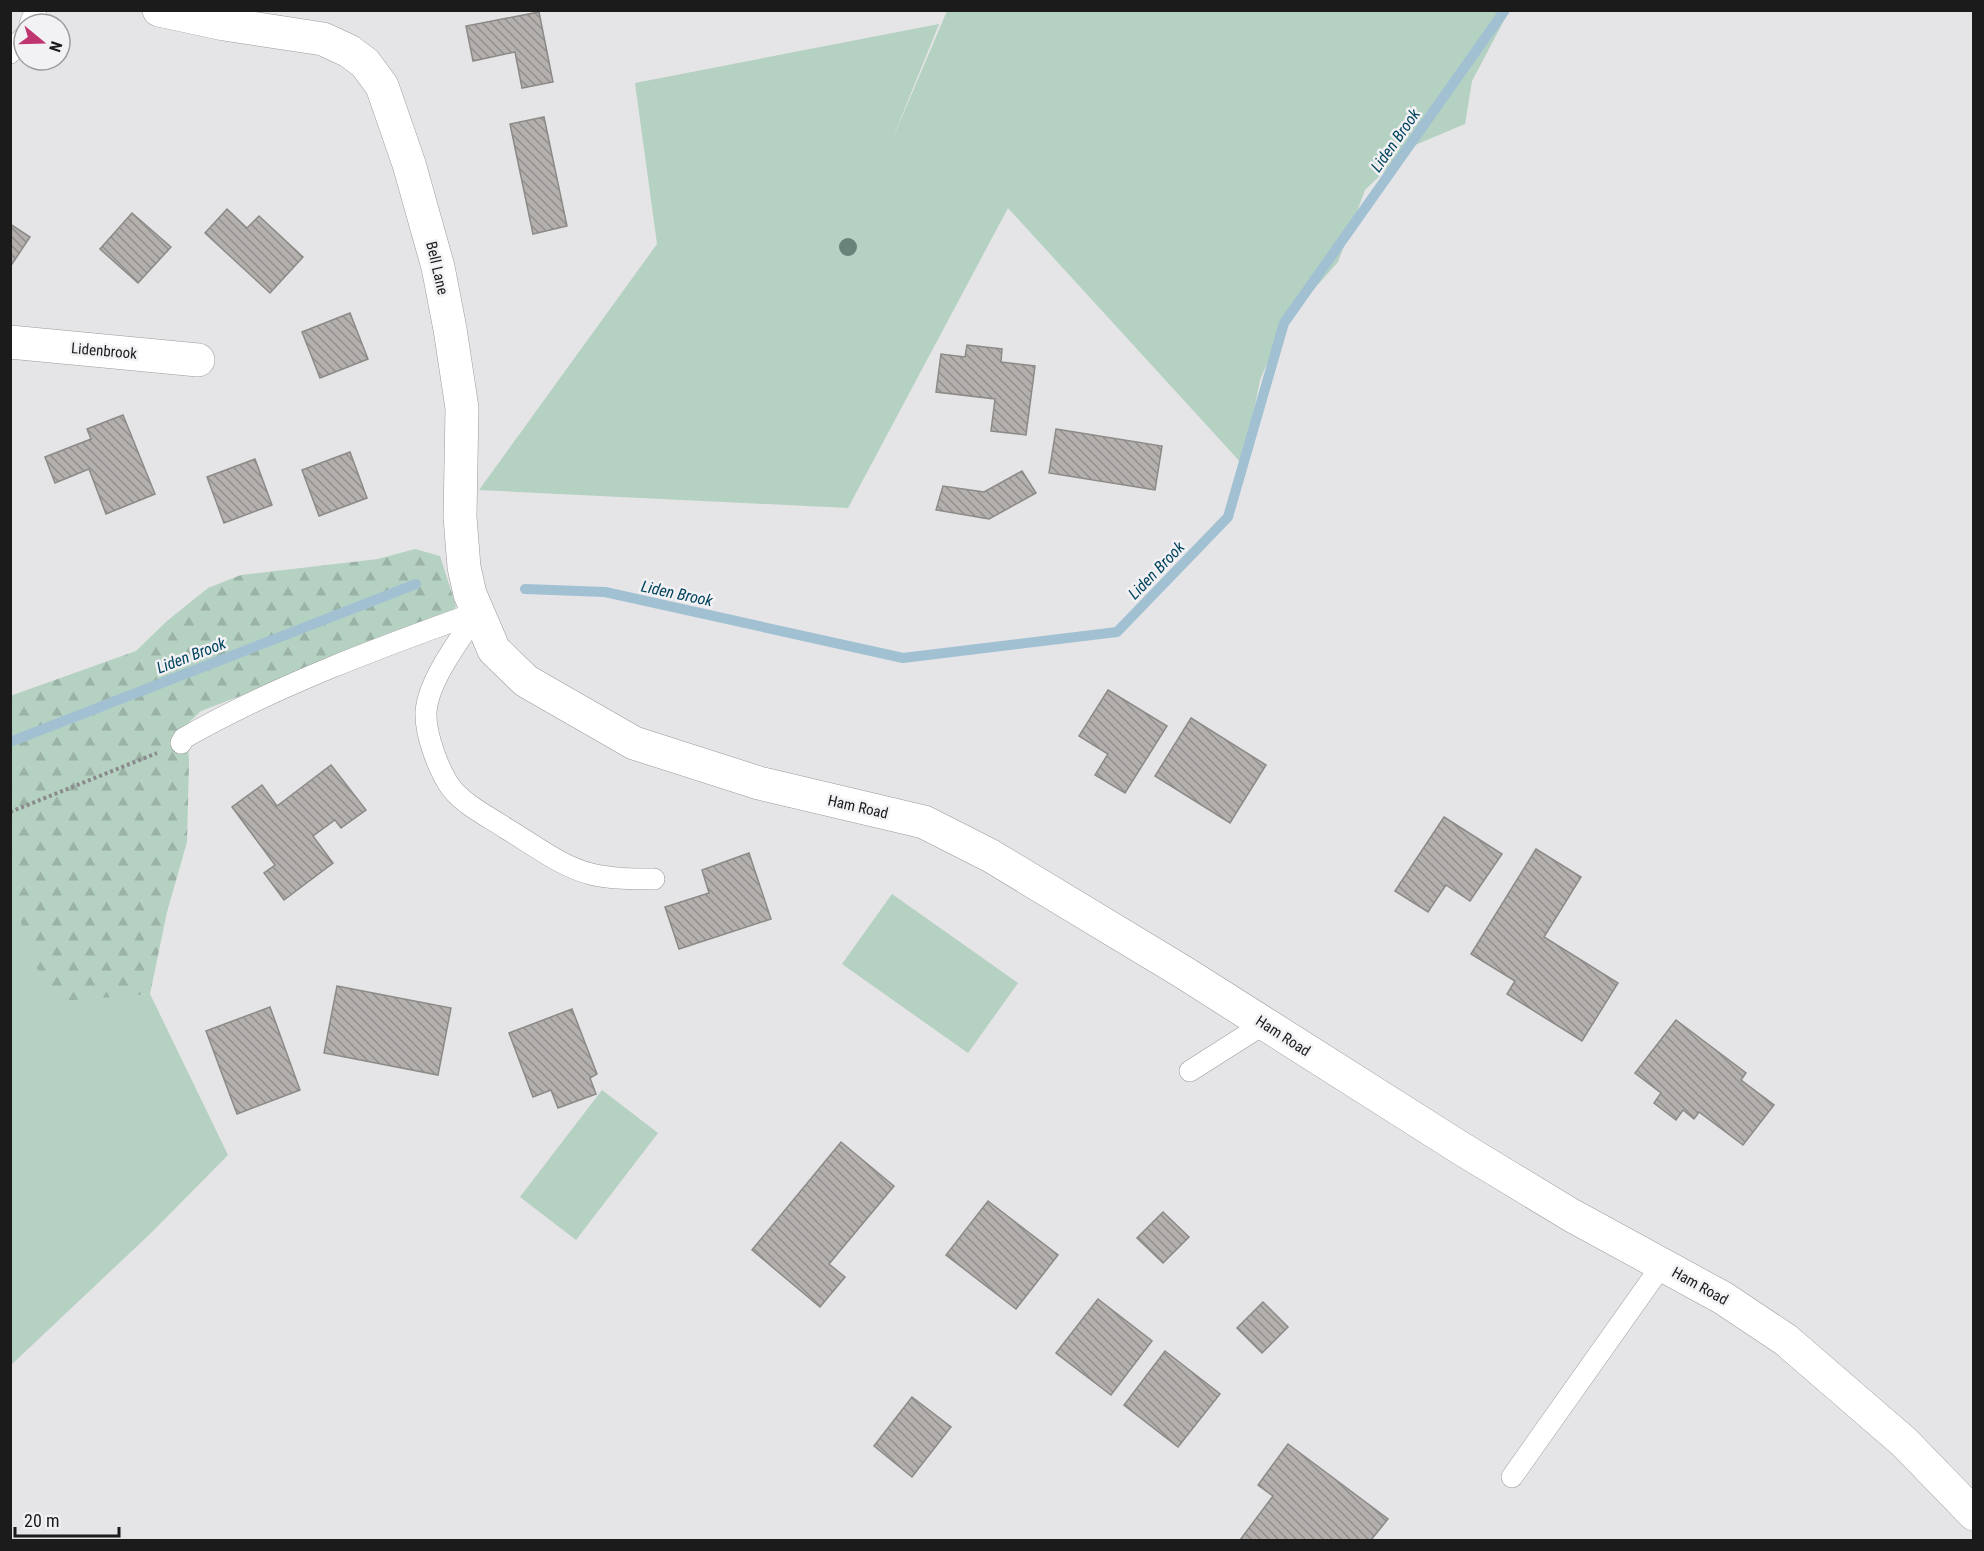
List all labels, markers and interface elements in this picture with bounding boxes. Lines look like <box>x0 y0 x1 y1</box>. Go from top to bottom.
north arrow <box>12 12 72 72</box>
text: N <box>45 39 66 54</box>
water label: Liden Brook <box>1367 104 1425 176</box>
street label: Bell Lane <box>422 240 452 296</box>
street label: Lidenbrook <box>70 339 138 363</box>
water label: Liden Brook <box>1124 537 1189 603</box>
water label: Liden Brook <box>639 577 715 611</box>
water label: Liden Brook <box>154 633 229 677</box>
street label: Ham Road <box>826 791 890 823</box>
street label: Ham Road <box>1252 1012 1314 1060</box>
street label: Ham Road <box>1669 1263 1731 1309</box>
scale bar <box>15 1500 118 1538</box>
text: 20 m <box>24 1510 59 1531</box>

